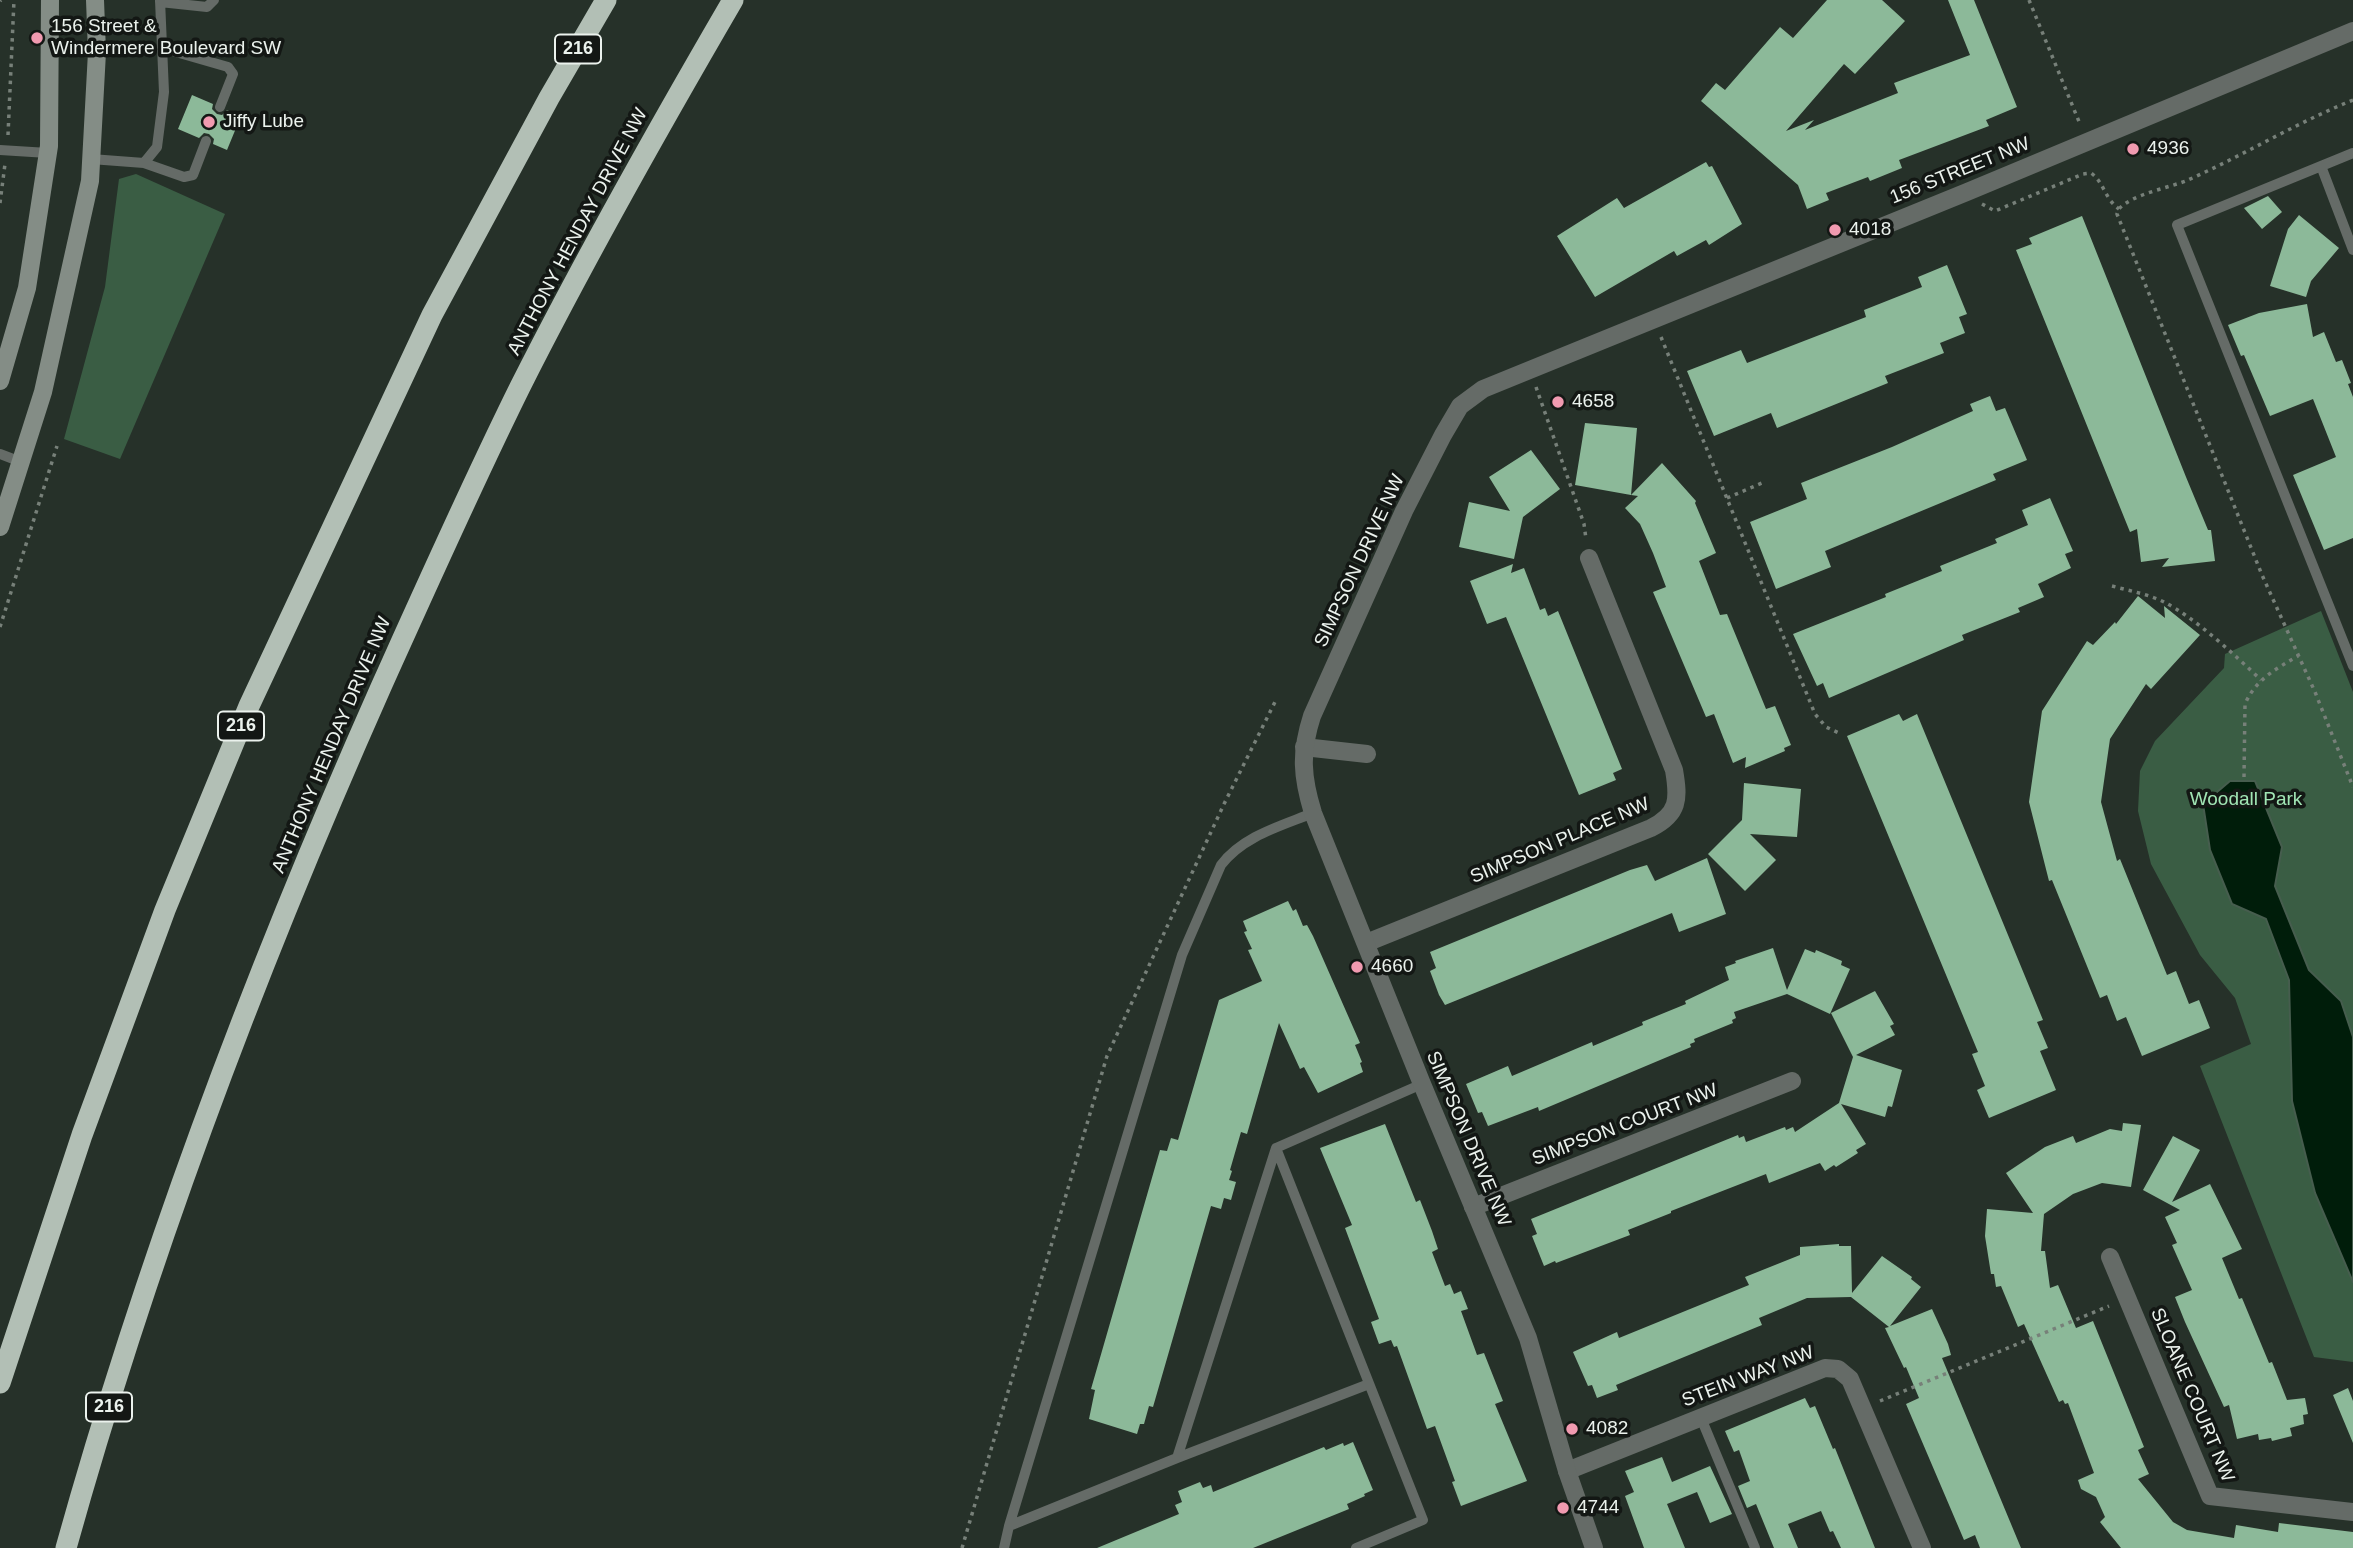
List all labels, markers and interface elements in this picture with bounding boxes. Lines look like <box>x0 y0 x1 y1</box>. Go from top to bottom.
place label: 156 Street & Windermere Boulevard SW <box>51 16 281 60</box>
marker: 156 Street & Windermere Boulevard SW <box>29 30 45 46</box>
road number: 216 <box>555 34 601 64</box>
street label: ANTHONY HENDAY DRIVE NW <box>503 105 653 359</box>
place label: Jiffy Lube <box>223 111 304 133</box>
marker: Jiffy Lube <box>201 114 217 130</box>
street label: 156 STREET NW <box>1887 133 2033 209</box>
place label: 4936 <box>2147 138 2189 160</box>
marker: 4936 <box>2125 141 2141 157</box>
place label: 4018 <box>1849 219 1891 241</box>
marker: 4018 <box>1827 222 1843 238</box>
place label: 4658 <box>1572 391 1614 413</box>
marker: 4658 <box>1550 394 1566 410</box>
street label: SIMPSON DRIVE NW <box>1310 471 1410 651</box>
street label: ANTHONY HENDAY DRIVE NW <box>268 613 396 877</box>
road number: 216 <box>218 712 264 740</box>
park label: Woodall Park <box>2190 789 2302 811</box>
street label: SIMPSON PLACE NW <box>1467 793 1653 889</box>
place label: 4660 <box>1371 956 1413 978</box>
marker: 4660 <box>1349 959 1365 975</box>
street label: SIMPSON DRIVE NW <box>1421 1048 1515 1230</box>
street label: SIMPSON COURT NW <box>1529 1079 1721 1171</box>
street label: SLOANE COURT NW <box>2145 1305 2239 1485</box>
street label: STEIN WAY NW <box>1679 1341 1817 1413</box>
road number: 216 <box>86 1392 132 1422</box>
place label: 4082 <box>1586 1418 1628 1440</box>
marker: 4082 <box>1564 1421 1580 1437</box>
place label: 4744 <box>1577 1497 1619 1519</box>
marker: 4744 <box>1555 1500 1571 1516</box>

